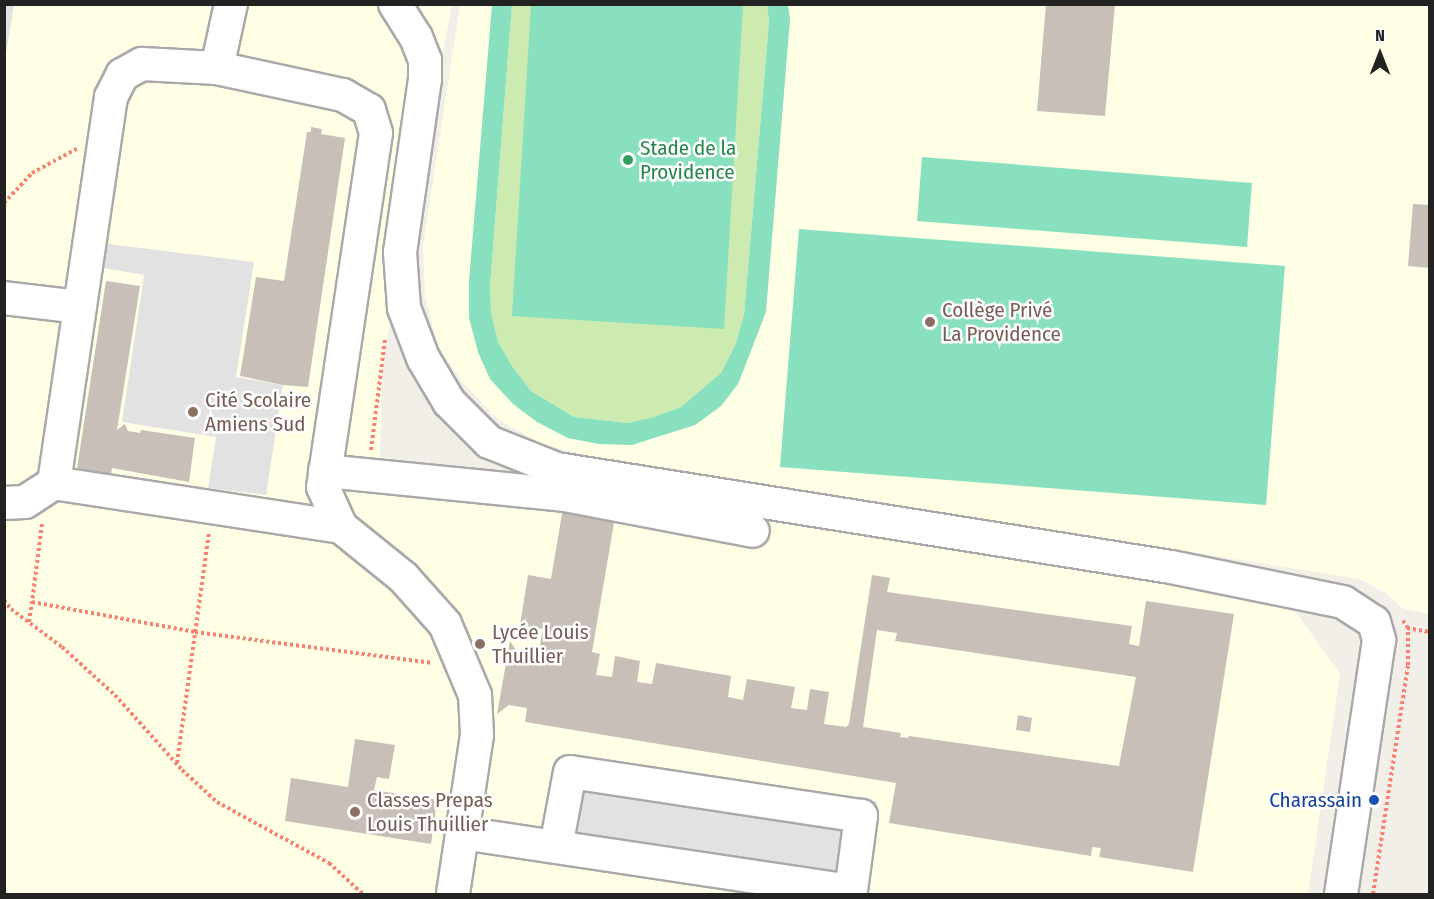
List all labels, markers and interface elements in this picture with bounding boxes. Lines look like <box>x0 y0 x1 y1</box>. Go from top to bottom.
north arrow <box>1350 24 1410 84</box>
text: N <box>1375 26 1385 45</box>
place label: Stade de la Providence <box>640 135 736 185</box>
marker: Stade de la Providence <box>621 153 635 167</box>
place label: Collège Privé La Providence <box>942 297 1061 347</box>
marker: Collège Privé La Providence <box>923 315 937 329</box>
place label: Cité Scolaire Amiens Sud <box>205 387 311 437</box>
marker: Cité Scolaire Amiens Sud <box>186 405 200 419</box>
place label: Lycée Louis Thuillier <box>492 619 589 669</box>
marker: Lycée Louis Thuillier <box>473 637 487 651</box>
place label: Classes Prepas Louis Thuillier <box>367 787 493 837</box>
place label: Charassain <box>1269 787 1362 813</box>
marker: Charassain <box>1367 793 1381 807</box>
marker: Classes Prepas Louis Thuillier <box>348 805 362 819</box>

